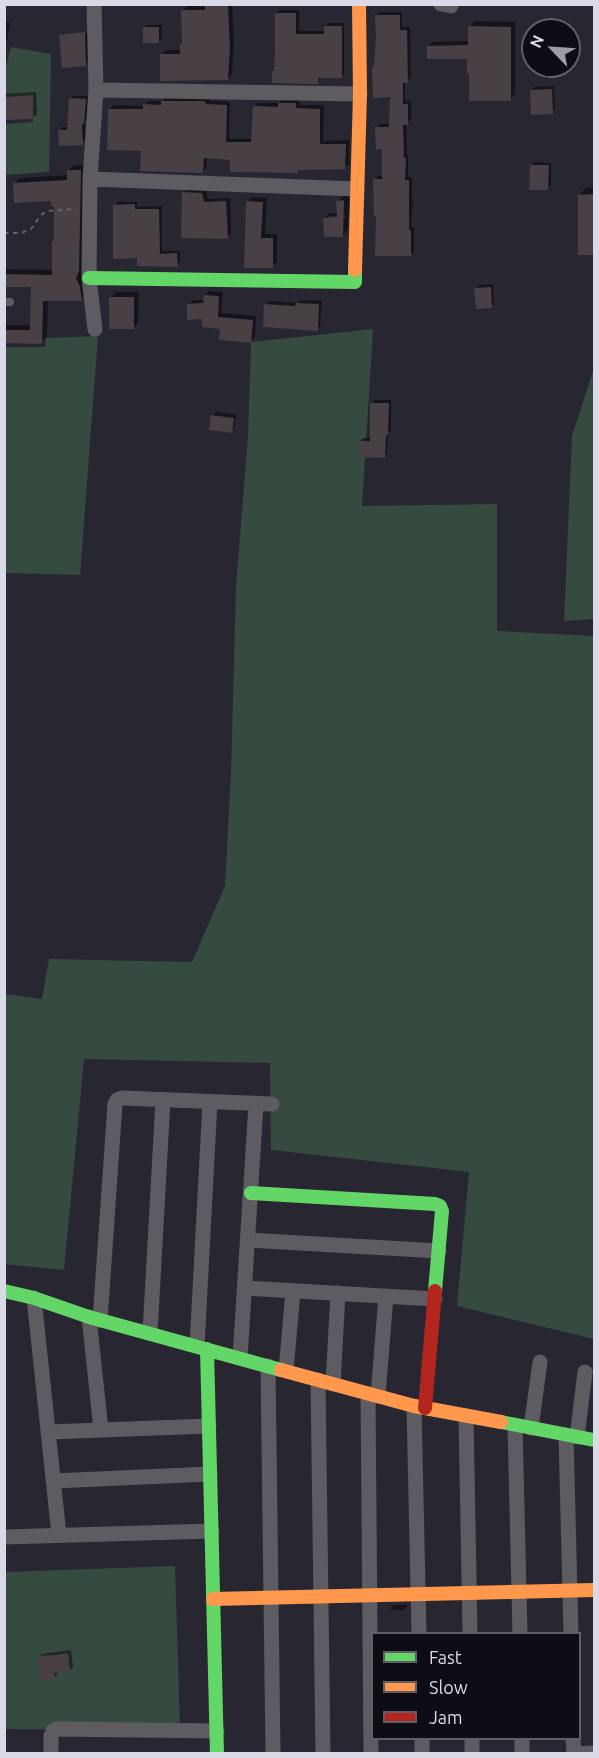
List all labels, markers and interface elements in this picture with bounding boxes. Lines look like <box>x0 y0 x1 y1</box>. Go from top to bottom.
north arrow <box>521 18 581 78</box>
text: N <box>526 32 547 50</box>
legend <box>371 1632 581 1740</box>
text: Fast <box>429 1647 462 1667</box>
text: Slow <box>429 1677 468 1697</box>
text: Jam <box>429 1707 463 1727</box>

